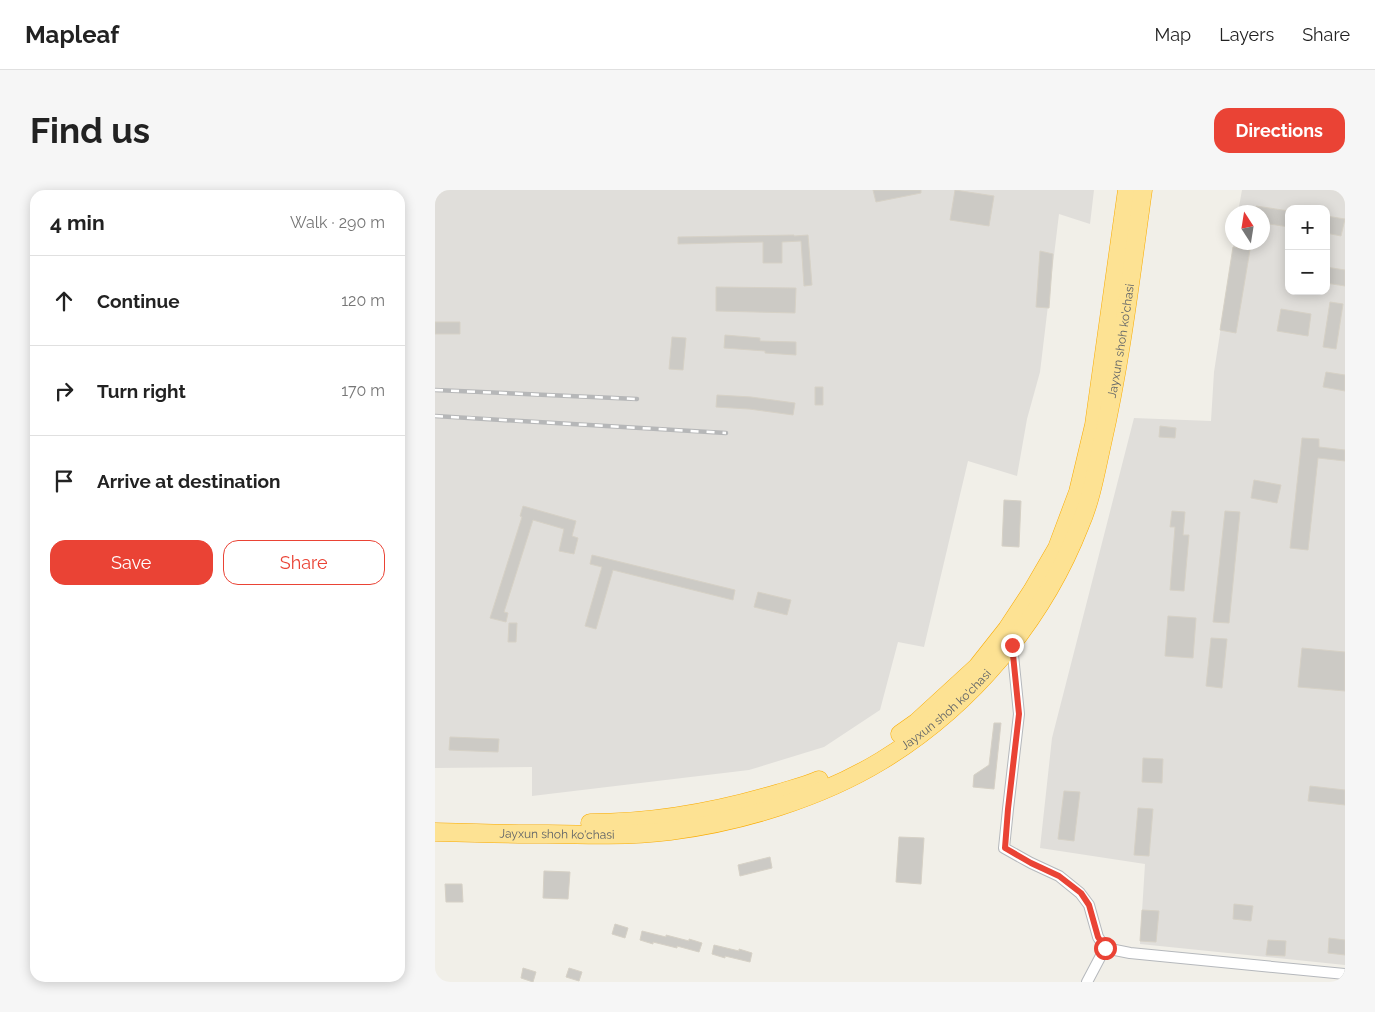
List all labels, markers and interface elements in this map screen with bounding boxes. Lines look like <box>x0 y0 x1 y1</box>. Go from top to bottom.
text: Mapleaf <box>25 20 119 49</box>
text: Map <box>1155 24 1191 45</box>
text: Layers <box>1219 24 1274 45</box>
text: Share <box>1302 24 1350 45</box>
button: Directions <box>1214 108 1345 153</box>
text: Find us <box>30 110 150 151</box>
north arrow <box>1225 205 1270 250</box>
map controls <box>1285 205 1330 295</box>
button: + <box>1285 205 1330 250</box>
text: 4 min <box>50 210 105 235</box>
text: Walk · 290 m <box>290 213 385 232</box>
button: − <box>1285 250 1330 295</box>
street label: Jayxun shoh ko'chasi <box>1105 283 1137 399</box>
icon: ahead <box>50 287 78 315</box>
text: Continue <box>97 290 180 312</box>
text: 120 m <box>341 291 385 310</box>
icon: right <box>50 377 78 405</box>
text: Turn right <box>97 380 186 402</box>
text: 170 m <box>341 381 385 400</box>
icon: arrive <box>50 467 78 495</box>
text: Arrive at destination <box>97 470 281 492</box>
button: Save <box>50 540 213 585</box>
button: Share <box>223 540 385 585</box>
route end <box>1001 634 1024 657</box>
street label: Jayxun shoh ko'chasi <box>898 667 994 753</box>
street label: Jayxun shoh ko'chasi <box>499 827 615 842</box>
route start <box>1094 937 1117 960</box>

